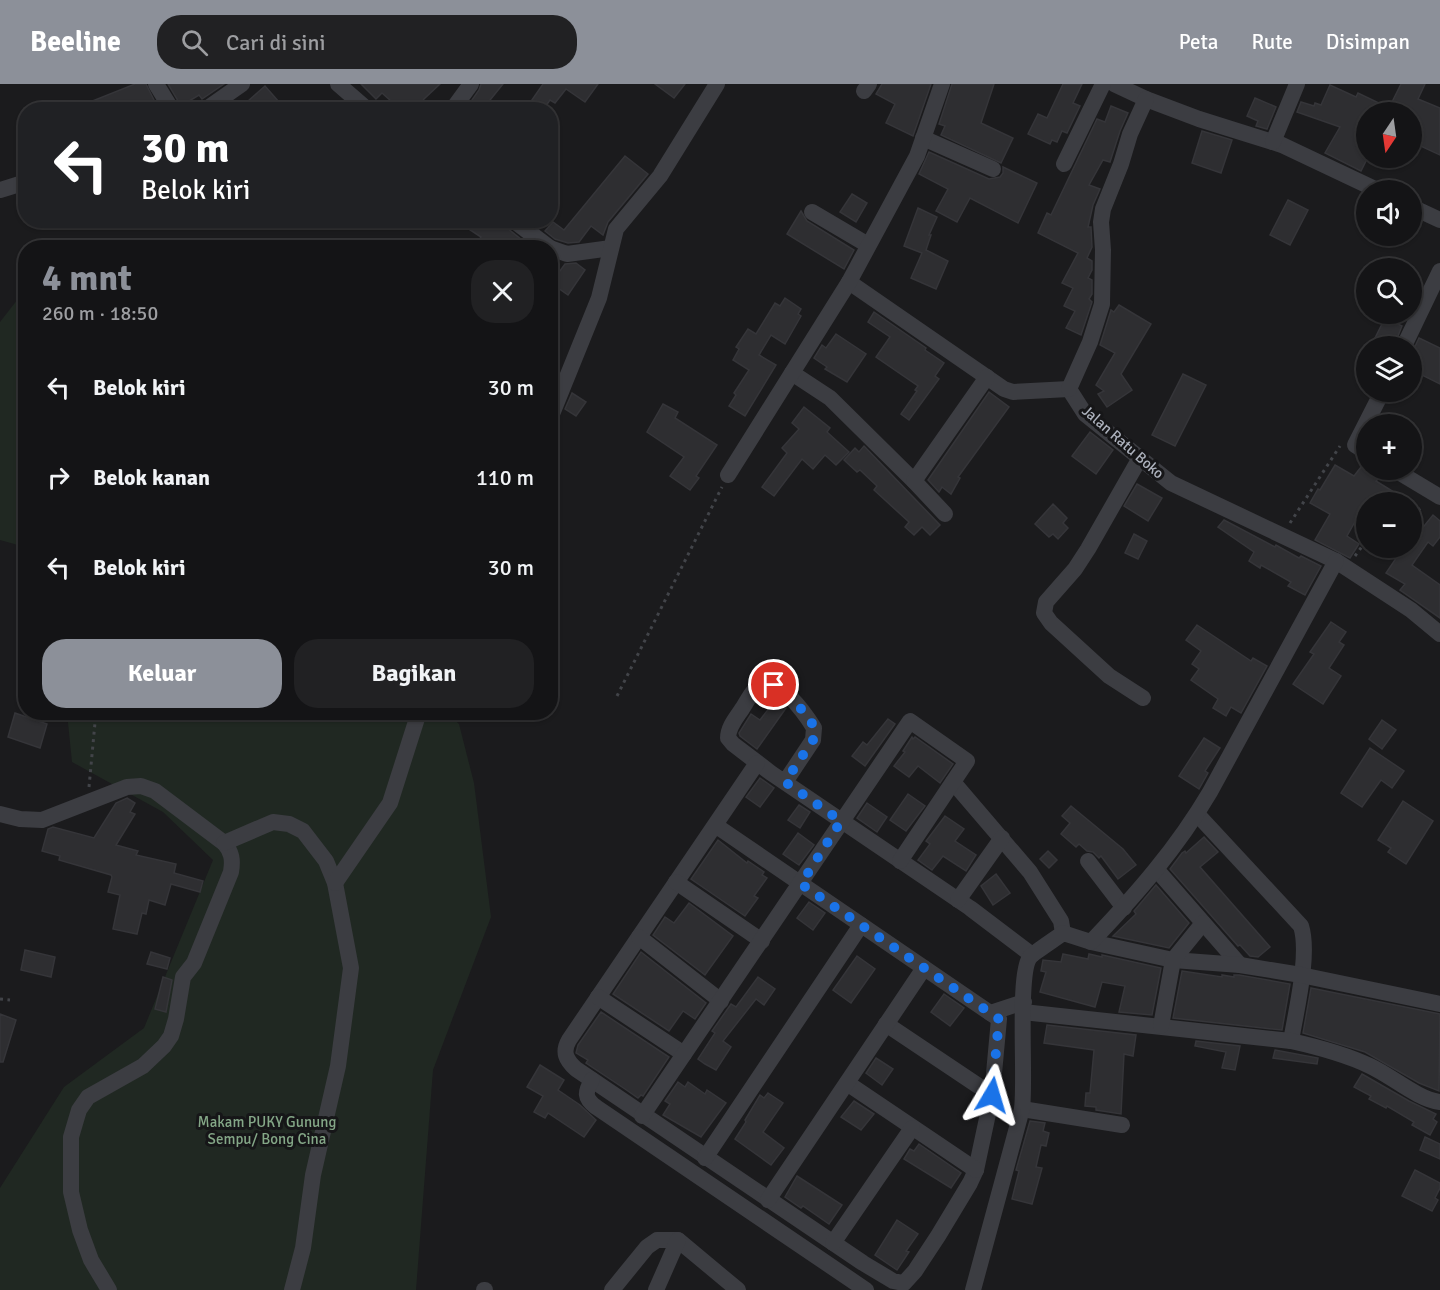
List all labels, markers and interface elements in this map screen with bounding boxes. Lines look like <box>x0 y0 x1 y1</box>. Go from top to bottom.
search box <box>157 15 577 69</box>
text: Beeline <box>30 25 121 59</box>
icon: search <box>178 26 211 59</box>
text: Cari di sini <box>226 29 326 56</box>
text: Peta <box>1179 29 1219 55</box>
text: Rute <box>1252 29 1293 55</box>
text: Disimpan <box>1326 29 1410 55</box>
north arrow <box>1356 102 1422 168</box>
map controls <box>1356 102 1422 558</box>
text: 30 m <box>141 123 230 174</box>
icon: left <box>42 126 120 204</box>
text: Belok kiri <box>141 174 250 207</box>
button: sound <box>1356 180 1422 246</box>
text: 4 mnt <box>42 256 132 301</box>
button: search <box>1356 258 1422 324</box>
button: close <box>471 260 534 323</box>
text: 260 m · 18:50 <box>42 301 158 326</box>
button: layers <box>1356 336 1422 402</box>
icon: left <box>42 371 75 404</box>
text: Belok kiri <box>93 374 186 401</box>
text: 30 m <box>488 374 534 401</box>
street label: Jalan Ratu Boko <box>1078 402 1168 483</box>
button: + <box>1356 414 1422 480</box>
icon: right <box>42 461 75 494</box>
text: Belok kanan <box>93 464 210 491</box>
text: 110 m <box>476 464 534 491</box>
button: − <box>1356 492 1422 558</box>
icon: left <box>42 551 75 584</box>
text: Belok kiri <box>93 554 186 581</box>
text: 30 m <box>488 554 534 581</box>
button: Keluar <box>42 639 282 708</box>
button: Bagikan <box>294 639 534 708</box>
pin <box>748 659 799 710</box>
icon: arrive <box>757 668 790 701</box>
position arrow <box>960 1063 1024 1127</box>
park label: Makam PUKY Gunung Sempu/ Bong Cina <box>198 1113 336 1148</box>

